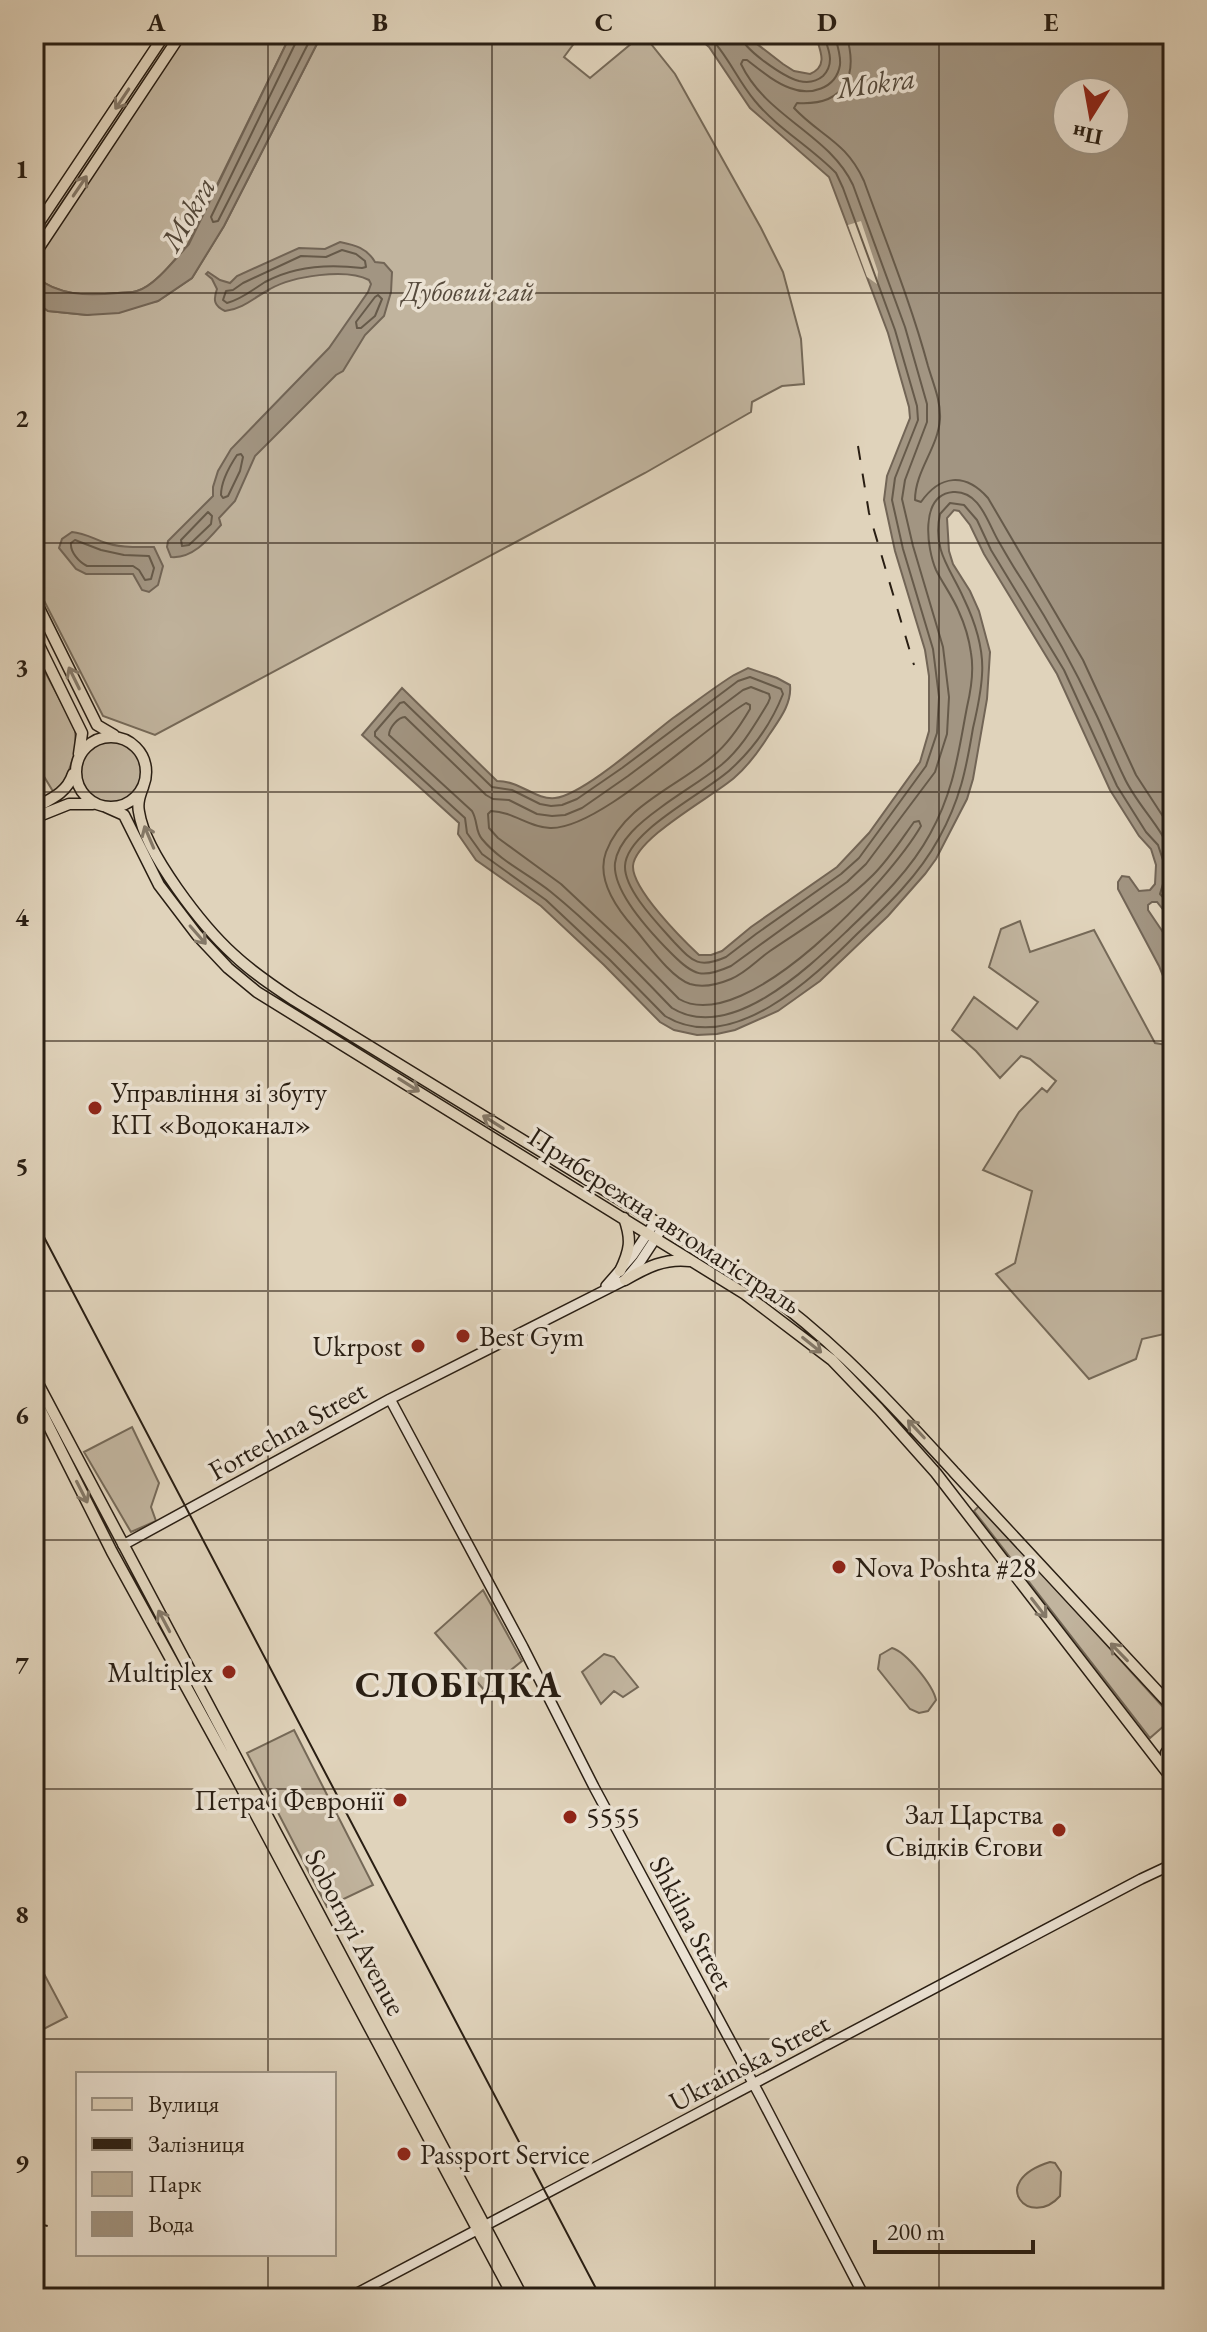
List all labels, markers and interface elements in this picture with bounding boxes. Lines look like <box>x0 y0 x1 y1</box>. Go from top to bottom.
text: A <box>146 5 166 39</box>
text: B <box>372 5 388 39</box>
text: C <box>595 5 613 39</box>
text: D <box>817 5 837 39</box>
text: E <box>1044 5 1059 39</box>
water label: Mokra <box>832 58 918 108</box>
north arrow <box>1051 76 1131 156</box>
one-way arrow <box>114 87 130 109</box>
text: Пн <box>1069 118 1105 152</box>
text: 1 <box>15 152 29 186</box>
water label: Mokra <box>150 170 224 259</box>
one-way arrow <box>72 176 88 198</box>
park label: Дубовий гай <box>400 273 534 309</box>
text: 2 <box>15 401 29 435</box>
text: 3 <box>15 650 29 684</box>
one-way arrow <box>66 667 81 691</box>
one-way arrow <box>140 825 155 849</box>
text: 4 <box>15 900 29 934</box>
one-way arrow <box>189 925 207 945</box>
place label: Управлiння зi збуту КП «Водоканал» <box>110 1074 328 1142</box>
one-way arrow <box>397 1078 420 1094</box>
marker: Управлiння зi збуту КП «Водоканал» <box>86 1099 104 1117</box>
one-way arrow <box>482 1114 505 1130</box>
street label: Прибережна автомагістраль <box>521 1118 809 1322</box>
text: 5 <box>15 1149 29 1183</box>
place label: Best Gym <box>479 1318 584 1354</box>
marker: Best Gym <box>454 1327 472 1345</box>
place label: Ukrpost <box>313 1328 402 1364</box>
one-way arrow <box>802 1336 822 1354</box>
marker: Ukrpost <box>409 1337 427 1355</box>
street label: Fortechna Street <box>202 1372 372 1488</box>
text: 6 <box>15 1398 29 1432</box>
one-way arrow <box>907 1419 926 1439</box>
one-way arrow <box>75 1479 90 1503</box>
place label: Nova Poshta #28 <box>855 1549 1036 1585</box>
marker: Nova Poshta #28 <box>830 1558 848 1576</box>
one-way arrow <box>1031 1597 1048 1618</box>
one-way arrow <box>155 1609 171 1633</box>
one-way arrow <box>1110 1643 1129 1662</box>
text: 7 <box>15 1648 29 1682</box>
place label: Multiplex <box>107 1654 213 1690</box>
district label: СЛОБІДКА <box>355 1661 563 1708</box>
marker: Multiplex <box>220 1663 238 1681</box>
place label: Петра і Февронії <box>194 1782 385 1818</box>
marker: Петра і Февронії <box>391 1791 409 1809</box>
place label: Зал Царства Свідків Єгови <box>885 1796 1044 1864</box>
place label: 5555 <box>586 1799 640 1835</box>
marker: 5555 <box>561 1808 579 1826</box>
marker: Зал Царства Свідків Єгови <box>1050 1821 1068 1839</box>
street label: Sobornyi Avenue <box>297 1843 415 2021</box>
street label: Shkilna Street <box>642 1850 743 1997</box>
text: 8 <box>15 1897 29 1931</box>
street label: Ukrainska Street <box>663 2005 836 2119</box>
legend <box>76 2072 336 2256</box>
text: Вулиця <box>148 2088 220 2119</box>
text: Залізниця <box>148 2128 245 2159</box>
place label: Passport Service <box>420 2136 590 2172</box>
marker: Passport Service <box>395 2145 413 2163</box>
text: 9 <box>15 2146 29 2180</box>
text: Парк <box>148 2168 202 2199</box>
scale bar <box>875 2204 1033 2254</box>
text: Вода <box>148 2208 194 2239</box>
text: 200 m <box>887 2216 945 2247</box>

